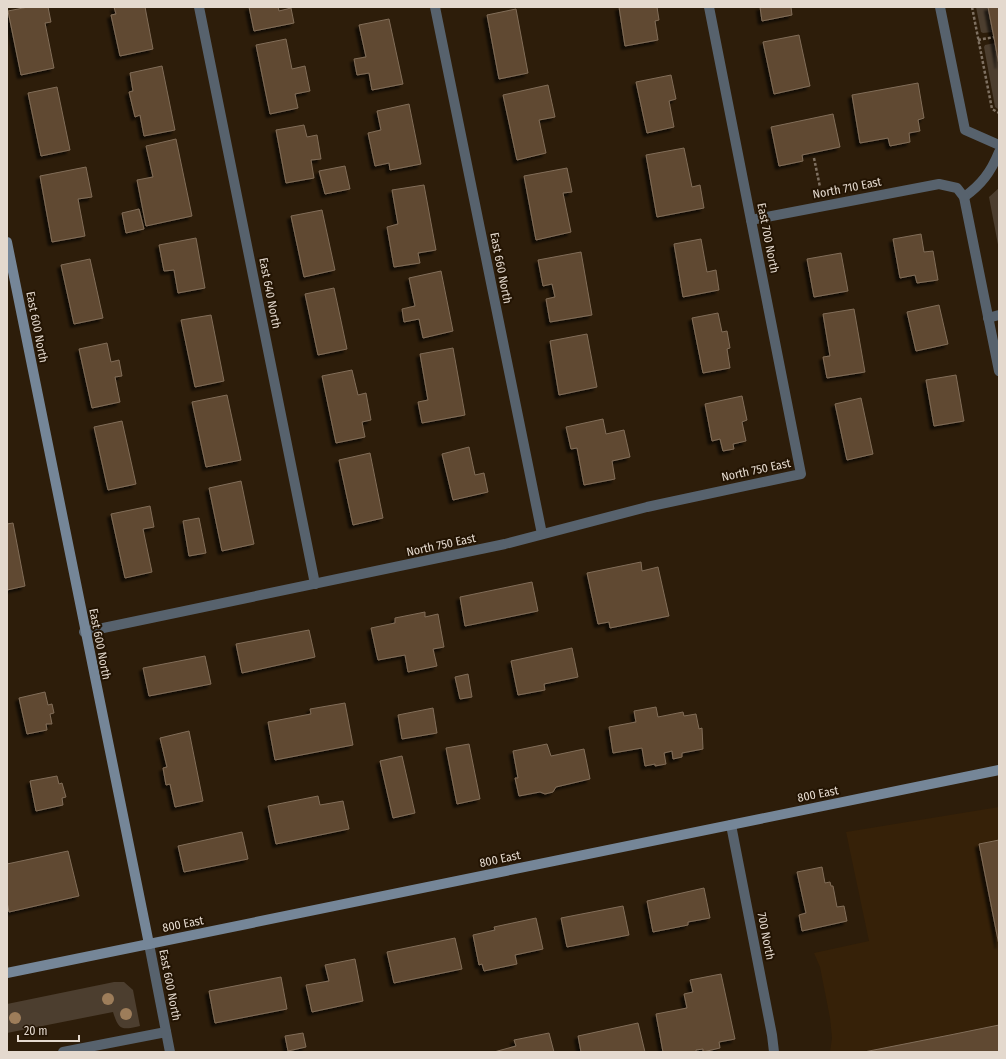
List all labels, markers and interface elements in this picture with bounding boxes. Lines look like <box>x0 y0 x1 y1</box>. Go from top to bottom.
street label: North 710 East <box>811 174 883 202</box>
street label: East 700 North <box>754 202 782 274</box>
street label: East 660 North <box>487 231 515 305</box>
street label: East 640 North <box>256 256 284 330</box>
street label: East 600 North <box>23 290 51 364</box>
street label: North 750 East <box>720 456 792 484</box>
street label: North 750 East <box>405 531 477 559</box>
street label: East 600 North <box>86 607 114 681</box>
street label: 800 East <box>796 783 840 805</box>
street label: 800 East <box>478 848 522 870</box>
street label: 700 North <box>755 911 777 961</box>
street label: 800 East <box>161 913 205 935</box>
street label: East 600 North <box>156 948 184 1022</box>
scale bar <box>18 1017 79 1043</box>
text: 20 m <box>24 1024 48 1038</box>

